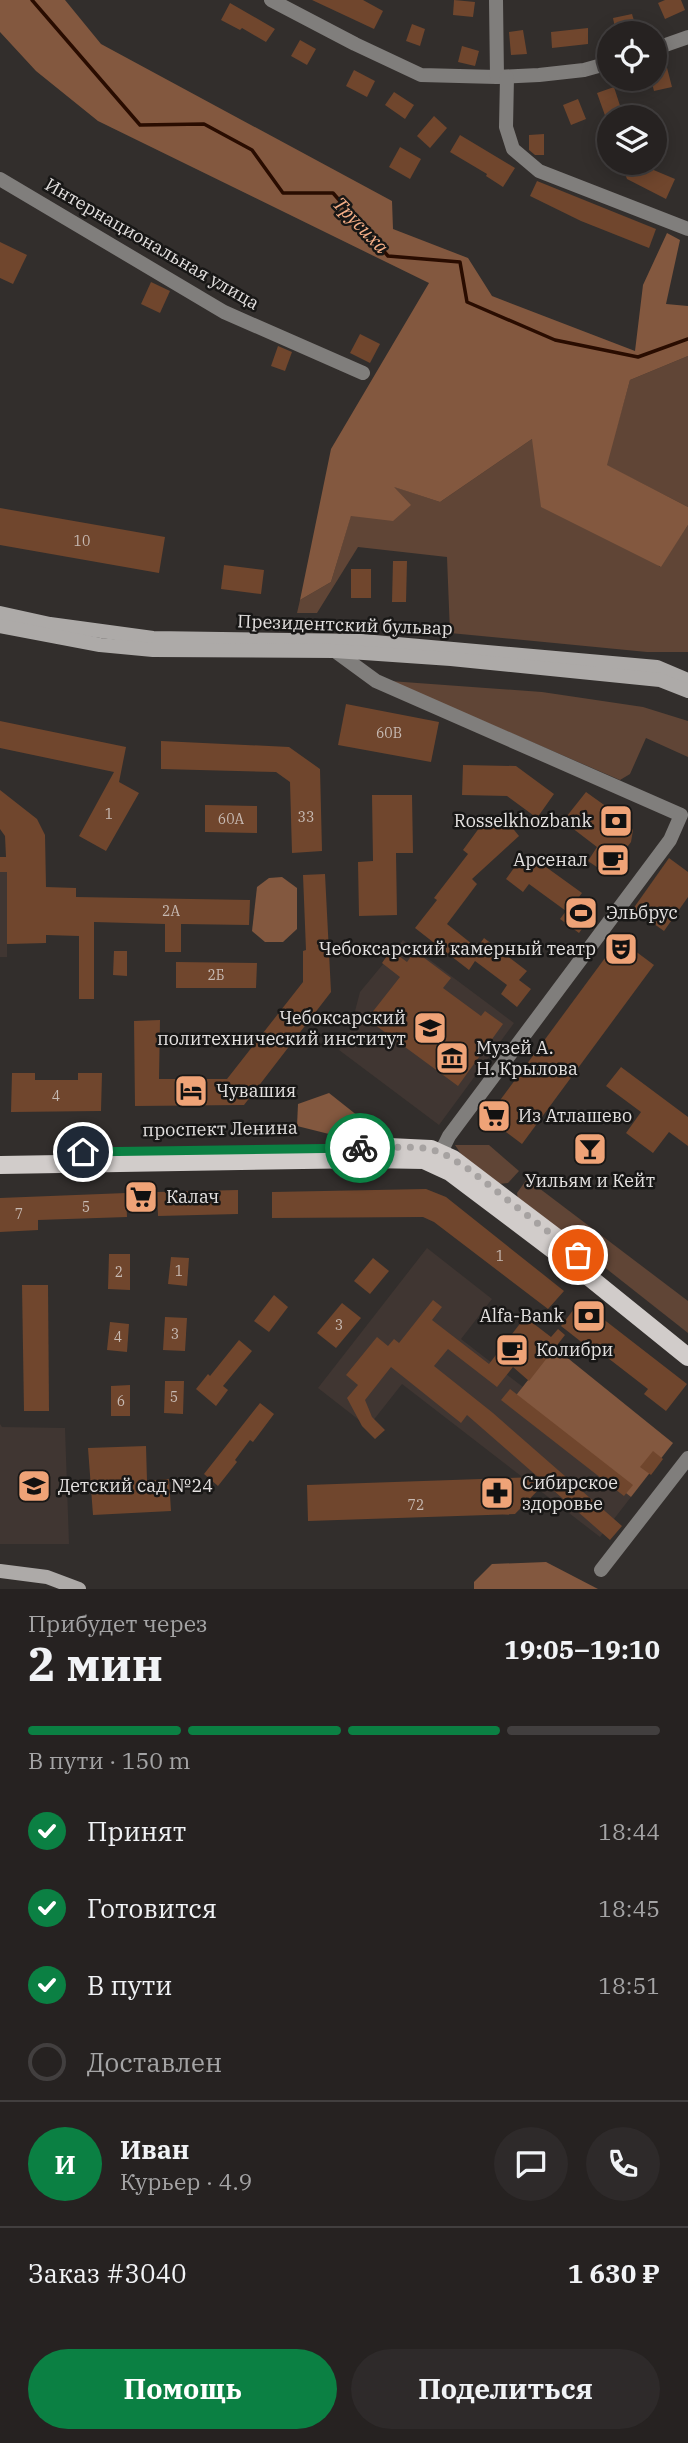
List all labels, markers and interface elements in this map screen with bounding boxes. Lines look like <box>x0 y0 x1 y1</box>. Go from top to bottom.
map controls <box>597 21 667 175</box>
button: locate <box>597 21 667 91</box>
button: layers <box>597 105 667 175</box>
street label: Интернациональная улица <box>41 173 264 315</box>
water label: Трусиха <box>328 192 394 259</box>
house number: 10 <box>74 532 90 550</box>
street label: Президентский бульвар <box>237 609 453 640</box>
house number: 60В <box>376 724 402 742</box>
bank icon: Rosselkhozbank <box>597 802 635 840</box>
house number: 1 <box>105 805 113 823</box>
house number: 33 <box>298 808 314 826</box>
place label: Rosselkhozbank <box>454 809 592 832</box>
house number: 60А <box>218 810 245 828</box>
cafe icon: Арсенал <box>594 841 632 879</box>
place label: Арсенал <box>513 848 588 871</box>
sports icon: Эльбрус <box>562 894 600 932</box>
place label: Эльбрус <box>606 901 678 924</box>
house number: 2А <box>162 902 180 920</box>
theatre icon: Чебоксарский камерный театр <box>602 930 640 968</box>
place label: Чебоксарский камерный театр <box>319 937 596 960</box>
house number: 2Б <box>207 966 225 984</box>
place label: Чебоксарский политехнический институт <box>157 1006 406 1050</box>
school or university icon: Чебоксарский политехнический институт <box>411 1009 449 1047</box>
place label: Музей А. Н. Крылова <box>476 1036 578 1080</box>
museum icon: Музей А. Н. Крылова <box>433 1039 471 1077</box>
hotel icon: Чувашия <box>172 1072 210 1110</box>
place label: Чувашия <box>216 1079 296 1102</box>
house number: 4 <box>52 1087 60 1105</box>
supermarket icon: Из Атлашево <box>475 1097 513 1135</box>
place label: Из Атлашево <box>518 1104 632 1127</box>
courier <box>325 1113 395 1183</box>
street label: проспект Ленина <box>142 1116 298 1141</box>
pin <box>53 1122 113 1182</box>
icon: bike <box>341 1129 379 1167</box>
bar icon: Уильям и Кейт <box>571 1130 609 1168</box>
icon: home <box>64 1133 102 1171</box>
place label: Уильям и Кейт <box>525 1169 655 1192</box>
supermarket icon: Калач <box>122 1178 160 1216</box>
place label: Калач <box>166 1185 219 1208</box>
house number: 5 <box>82 1198 90 1216</box>
house number: 7 <box>15 1205 23 1223</box>
pin <box>548 1225 608 1285</box>
icon: bag <box>559 1236 597 1274</box>
house number: 1 <box>496 1247 504 1265</box>
house number: 1 <box>175 1262 183 1280</box>
house number: 2 <box>115 1263 123 1281</box>
bank icon: Alfa-Bank <box>570 1297 608 1335</box>
place label: Alfa-Bank <box>479 1304 564 1327</box>
house number: 3 <box>335 1316 343 1334</box>
house number: 3 <box>171 1325 179 1343</box>
house number: 4 <box>114 1328 122 1346</box>
cafe icon: Колибри <box>493 1331 531 1369</box>
place label: Колибри <box>536 1338 614 1361</box>
house number: 5 <box>170 1388 178 1406</box>
house number: 6 <box>117 1392 125 1410</box>
school or university icon: Детский сад №24 <box>15 1467 53 1505</box>
place label: Сибирское здоровье <box>522 1471 618 1515</box>
place label: Детский сад №24 <box>58 1474 213 1497</box>
pharmacy icon: Сибирское здоровье <box>478 1474 516 1512</box>
house number: 72 <box>408 1496 424 1514</box>
text: Прибудет через <box>28 1608 208 1638</box>
text: 19:05–19:10 <box>504 1632 660 1666</box>
text: 2 мин <box>28 1634 163 1694</box>
text: В пути · 150 m <box>28 1745 190 1775</box>
icon: check <box>28 1812 66 1850</box>
text: Принят <box>87 1814 186 1848</box>
text: 18:44 <box>598 1816 660 1846</box>
icon: check <box>28 1889 66 1927</box>
text: Готовится <box>87 1891 217 1925</box>
text: 18:45 <box>598 1893 660 1923</box>
icon: check <box>28 1966 66 2004</box>
text: В пути <box>87 1968 172 2002</box>
text: 18:51 <box>598 1970 660 2000</box>
text: Доставлен <box>87 2045 222 2079</box>
button: chat <box>494 2127 568 2201</box>
button: phone <box>586 2127 660 2201</box>
text: Иван <box>120 2132 189 2166</box>
text: И <box>54 2147 76 2181</box>
text: Курьер · 4.9 <box>120 2166 252 2196</box>
text: Заказ #3040 <box>28 2256 187 2290</box>
text: 1 630 ₽ <box>568 2256 660 2290</box>
button: Помощь <box>28 2349 337 2429</box>
button: Поделиться <box>351 2349 660 2429</box>

